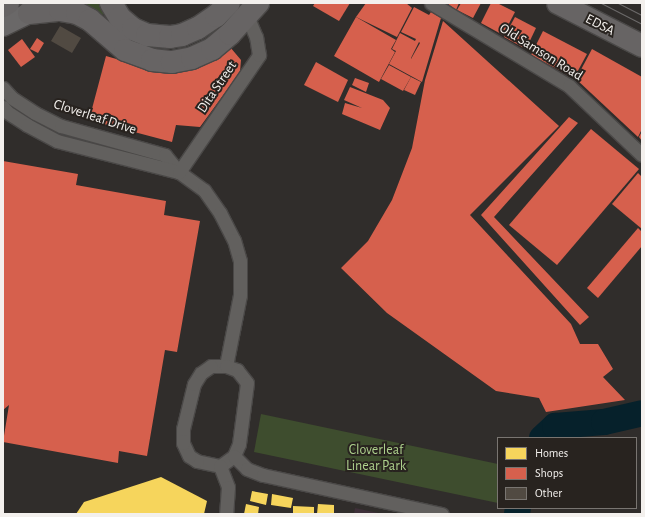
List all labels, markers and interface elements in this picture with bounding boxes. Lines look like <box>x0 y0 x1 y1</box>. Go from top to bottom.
street label: EDSA <box>583 11 617 39</box>
street label: Old Samson Road <box>496 20 586 84</box>
street label: Dita Street <box>194 58 240 116</box>
street label: Cloverleaf Drive <box>51 96 139 138</box>
legend <box>497 437 637 509</box>
park label: Cloverleaf Linear Park <box>346 442 406 474</box>
text: Homes <box>535 447 568 459</box>
text: Shops <box>535 467 563 479</box>
text: Other <box>535 487 562 499</box>

